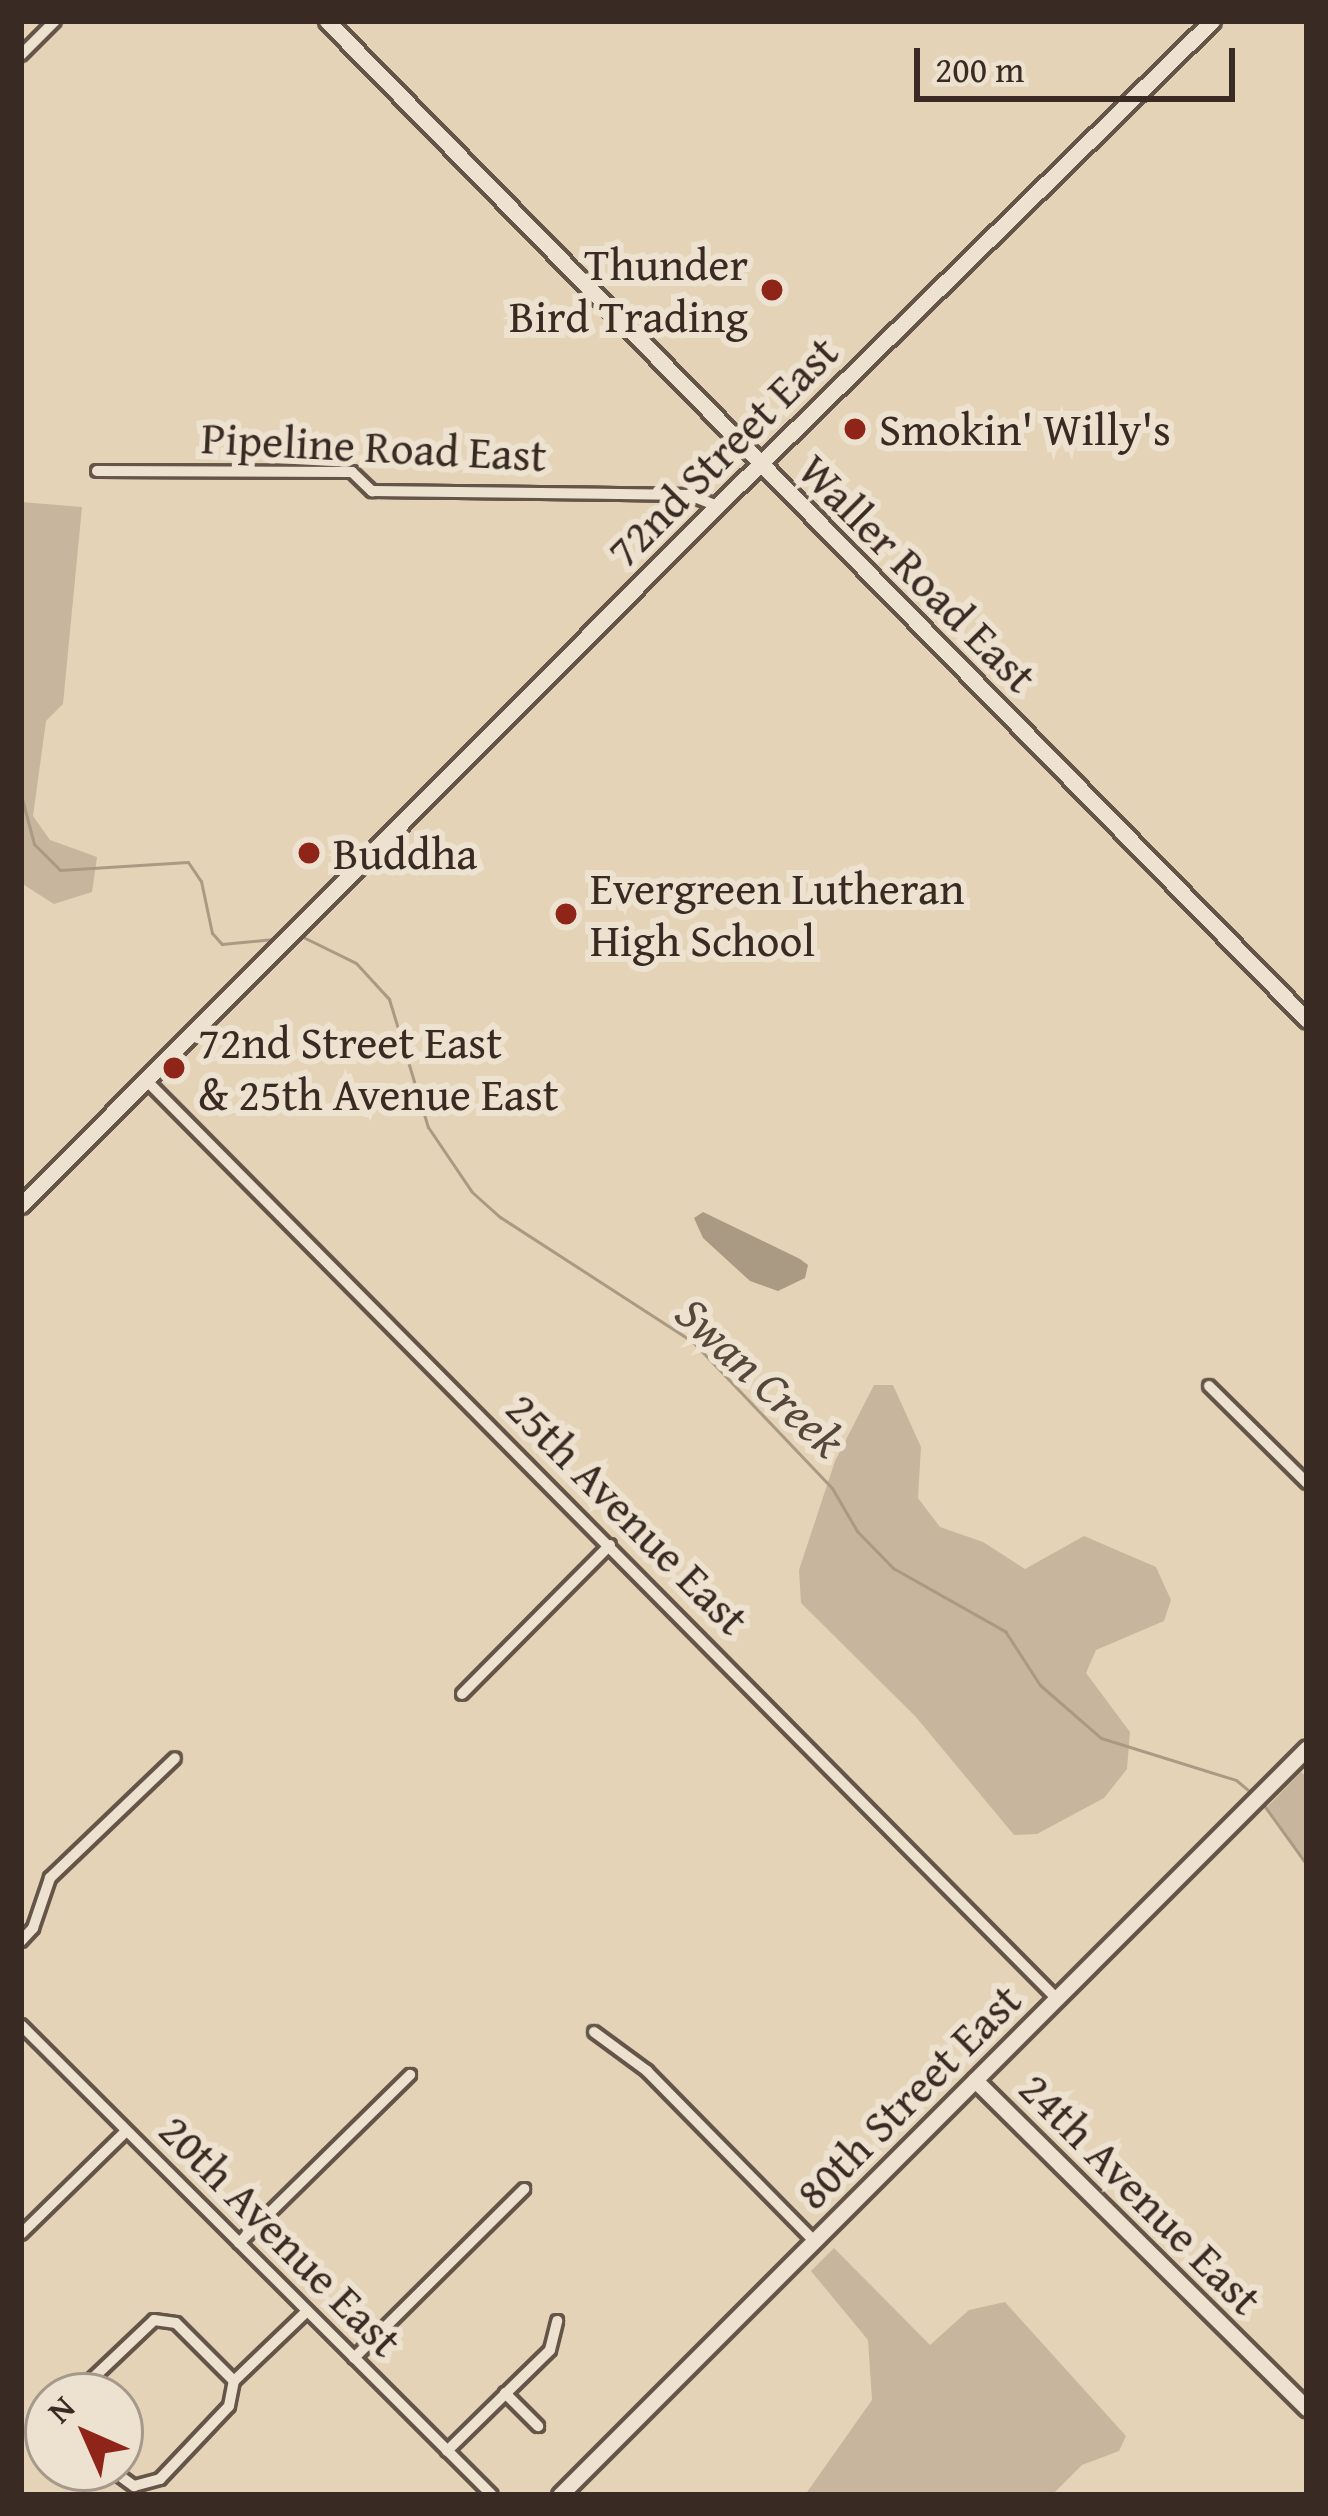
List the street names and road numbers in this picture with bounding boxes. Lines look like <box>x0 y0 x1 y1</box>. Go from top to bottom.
street label: 72nd Street East <box>595 324 849 578</box>
street label: Pipeline Road East <box>200 410 548 482</box>
street label: Waller Road East <box>788 443 1048 703</box>
street label: 25th Avenue East <box>496 1381 760 1645</box>
street label: 80th Street East <box>784 1972 1032 2220</box>
street label: 24th Avenue East <box>1009 2061 1273 2325</box>
street label: 20th Avenue East <box>149 2103 413 2367</box>

